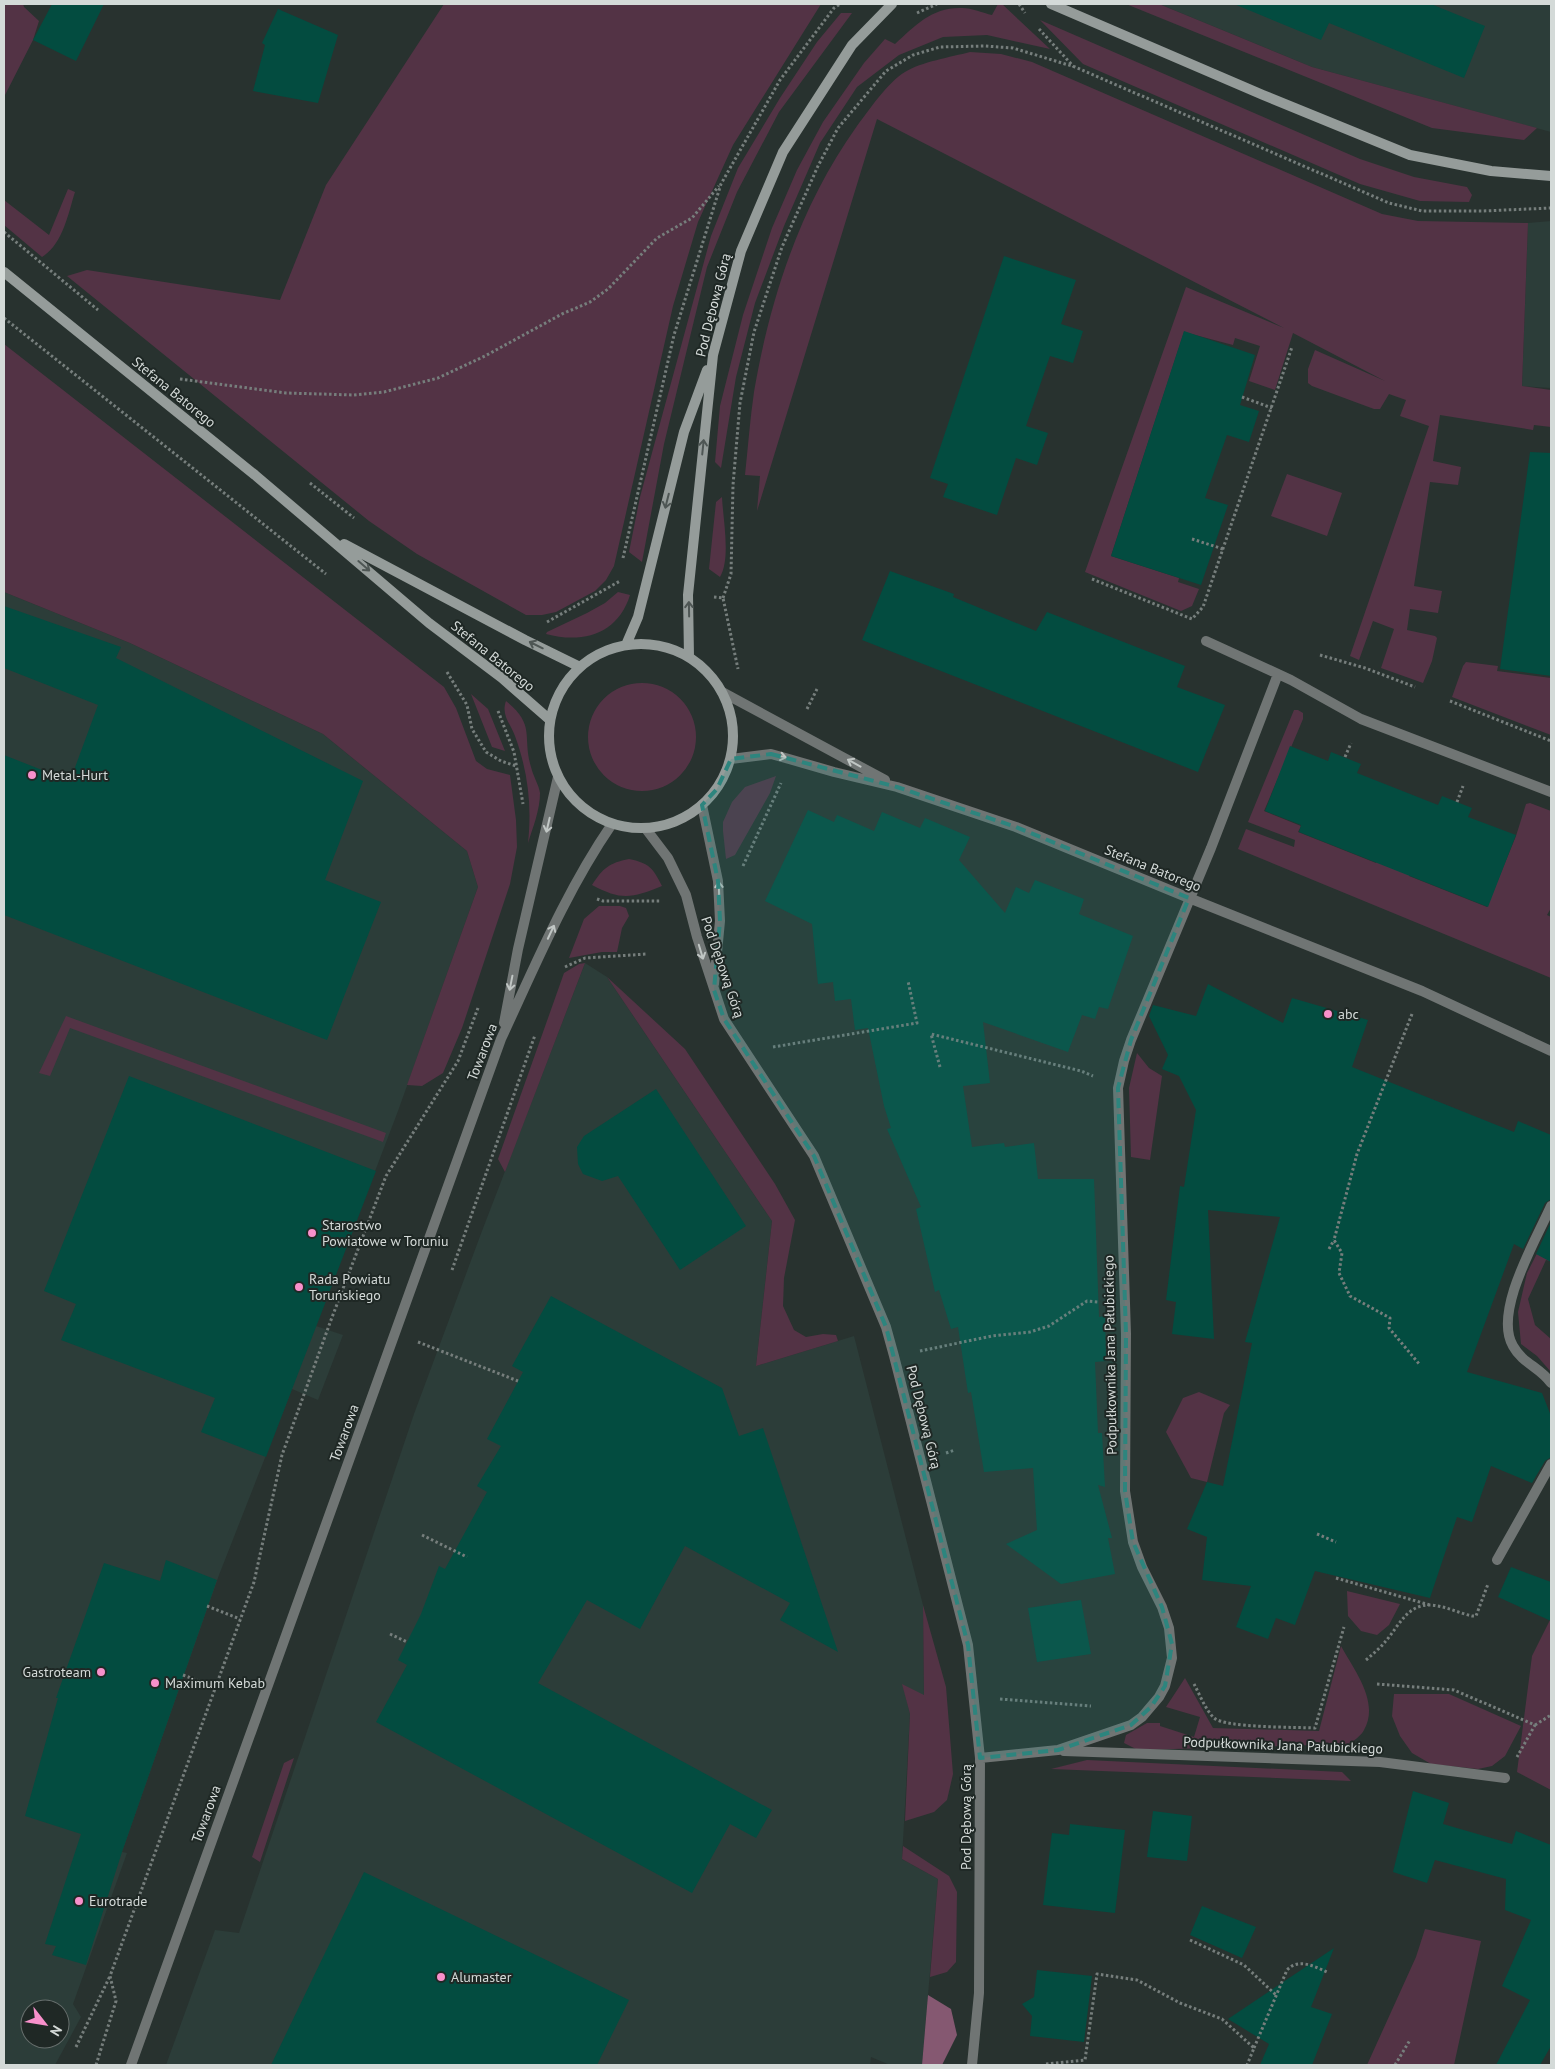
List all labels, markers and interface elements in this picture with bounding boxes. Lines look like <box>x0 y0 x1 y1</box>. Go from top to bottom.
street label: Pod Dębową Górą <box>691 251 735 359</box>
street label: Stefana Batorego <box>128 353 220 431</box>
one-way arrow <box>698 439 708 455</box>
one-way arrow <box>662 493 671 509</box>
one-way arrow <box>357 561 370 572</box>
one-way arrow <box>684 601 693 617</box>
street label: Stefana Batorego <box>447 617 539 695</box>
one-way arrow <box>529 640 544 650</box>
one-way arrow <box>771 752 787 762</box>
one-way arrow <box>848 758 862 768</box>
place label: Metal-Hurt <box>42 766 108 784</box>
marker: Metal-Hurt <box>26 769 38 781</box>
one-way arrow <box>543 817 552 833</box>
street label: Stefana Batorego <box>1102 840 1204 896</box>
one-way arrow <box>714 882 723 898</box>
street label: Pod Dębową Górą <box>697 914 749 1020</box>
one-way arrow <box>547 925 557 940</box>
one-way arrow <box>697 943 707 959</box>
one-way arrow <box>506 975 515 991</box>
place label: abc <box>1338 1005 1359 1023</box>
marker: abc <box>1322 1008 1334 1020</box>
street label: Towarowa <box>463 1021 501 1083</box>
place label: Starostwo Powiatowe w Toruniu <box>322 1216 449 1250</box>
marker: Starostwo Powiatowe w Toruniu <box>306 1227 318 1239</box>
street label: Podpułkownika Jana Pałubickiego <box>1099 1255 1121 1455</box>
place label: Rada Powiatu Toruńskiego <box>309 1270 390 1304</box>
marker: Rada Powiatu Toruńskiego <box>293 1281 305 1293</box>
street label: Pod Dębową Górą <box>902 1363 946 1471</box>
street label: Towarowa <box>325 1402 363 1464</box>
place label: Gastroteam <box>23 1663 91 1681</box>
marker: Gastroteam <box>95 1666 107 1678</box>
place label: Maximum Kebab <box>165 1674 265 1692</box>
marker: Maximum Kebab <box>149 1677 161 1689</box>
street label: Podpułkownika Jana Pałubickiego <box>1183 1733 1383 1757</box>
street label: Pod Dębową Górą <box>957 1764 975 1870</box>
street label: Towarowa <box>187 1783 225 1845</box>
place label: Eurotrade <box>89 1892 147 1910</box>
marker: Eurotrade <box>73 1895 85 1907</box>
place label: Alumaster <box>451 1968 512 1986</box>
marker: Alumaster <box>435 1971 447 1983</box>
north arrow <box>20 1999 70 2049</box>
text: N <box>46 2022 66 2039</box>

